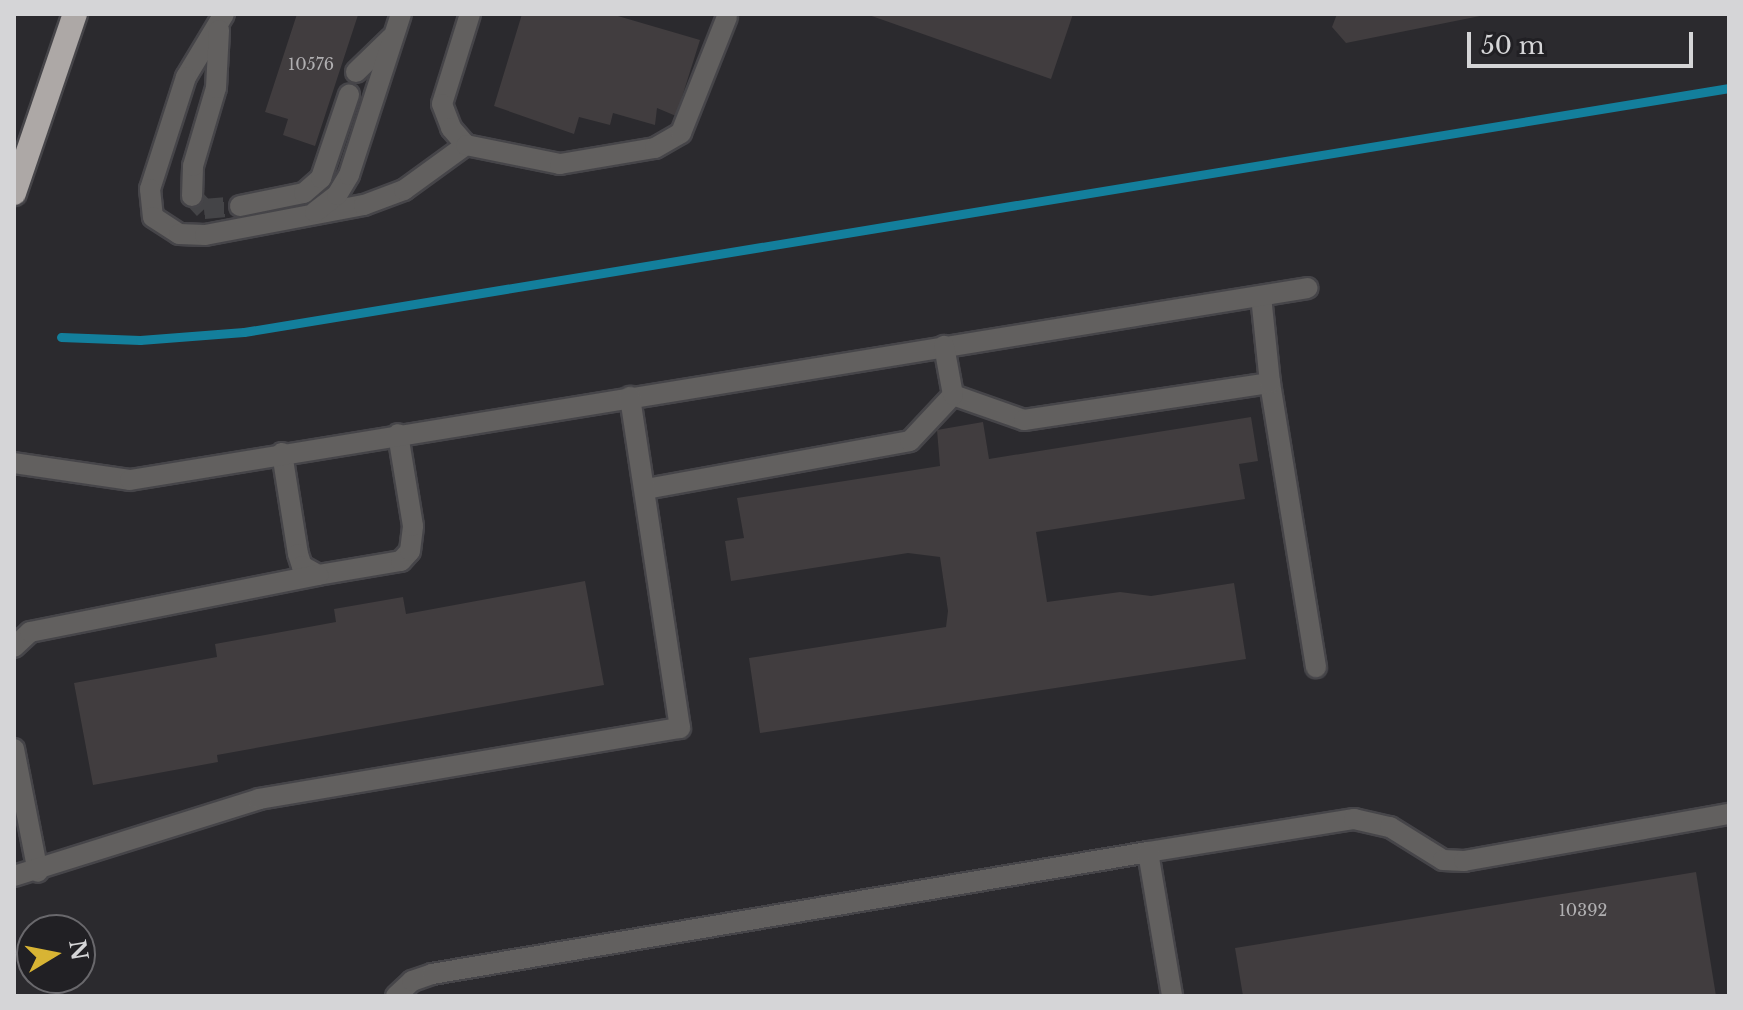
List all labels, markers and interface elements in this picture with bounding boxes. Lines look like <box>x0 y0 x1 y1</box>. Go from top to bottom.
scale bar <box>1471 16 1697 66</box>
text: 50 m <box>1481 31 1544 60</box>
house number: 10576 <box>288 54 334 74</box>
house number: 10392 <box>1559 900 1607 920</box>
north arrow <box>16 914 96 994</box>
text: N <box>63 938 93 963</box>

